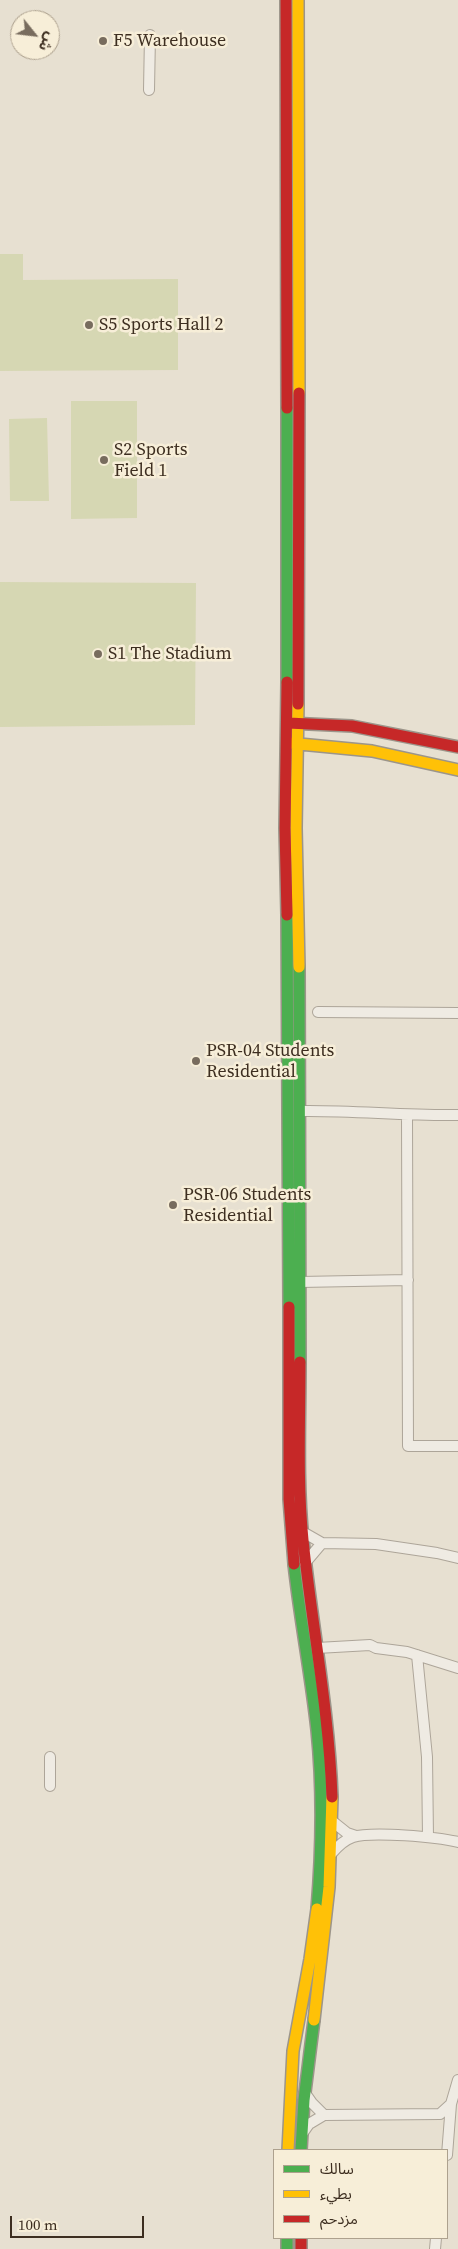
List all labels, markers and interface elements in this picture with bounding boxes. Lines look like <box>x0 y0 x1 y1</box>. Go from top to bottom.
north arrow <box>10 10 60 60</box>
text: ش <box>34 29 61 55</box>
place label: F5 Warehouse <box>113 30 226 52</box>
marker: F5 Warehouse <box>97 35 109 47</box>
place label: S5 Sports Hall 2 <box>99 314 224 336</box>
marker: S5 Sports Hall 2 <box>83 319 95 331</box>
place label: S2 Sports Field 1 <box>114 439 187 482</box>
marker: S2 Sports Field 1 <box>98 454 110 466</box>
place label: S1 The Stadium <box>108 643 232 665</box>
marker: S1 The Stadium <box>92 648 104 660</box>
place label: PSR-04 Students Residential <box>206 1040 334 1082</box>
marker: PSR-04 Students Residential <box>190 1055 202 1067</box>
place label: PSR-06 Students Residential <box>183 1184 311 1226</box>
marker: PSR-06 Students Residential <box>167 1199 179 1211</box>
legend <box>273 2149 448 2239</box>
text: سالك <box>320 2158 354 2179</box>
text: بطيء <box>320 2183 352 2204</box>
scale bar <box>12 2206 146 2238</box>
text: مزدحم <box>320 2208 358 2229</box>
text: 100 m <box>18 2214 58 2235</box>

